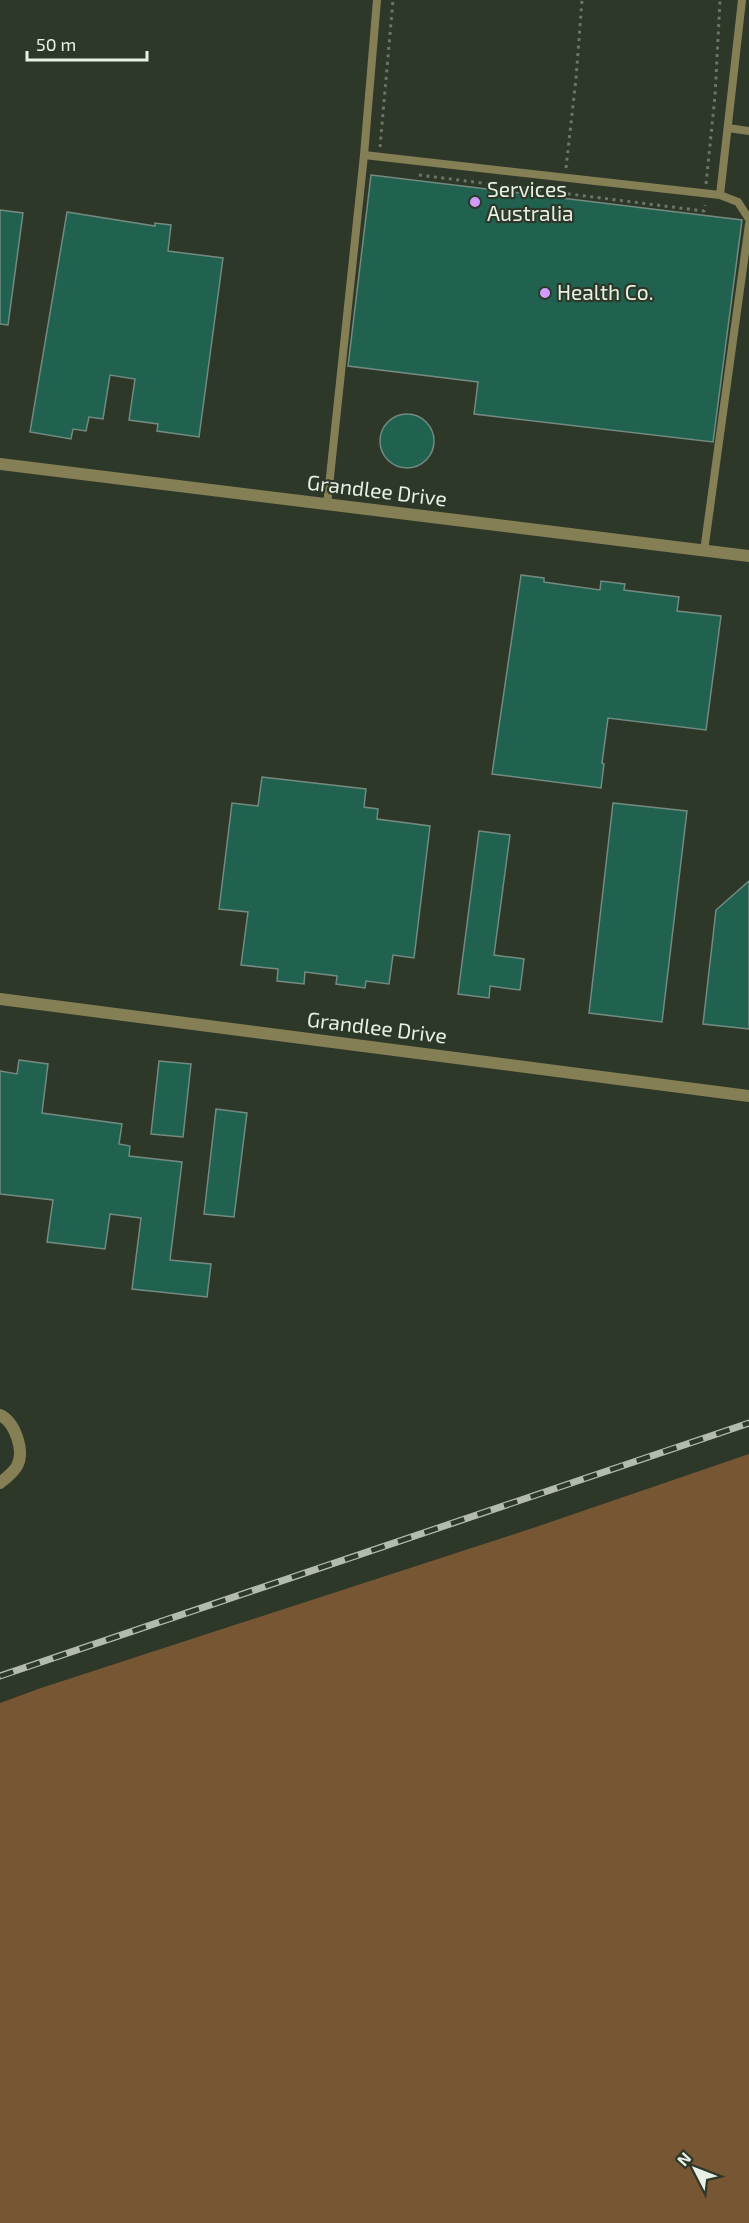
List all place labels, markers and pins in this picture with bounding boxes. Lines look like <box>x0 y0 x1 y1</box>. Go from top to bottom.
place label: Services Australia <box>487 176 574 225</box>
marker: Services Australia <box>468 195 482 209</box>
place label: Health Co. <box>557 279 654 304</box>
marker: Health Co. <box>538 286 552 300</box>

